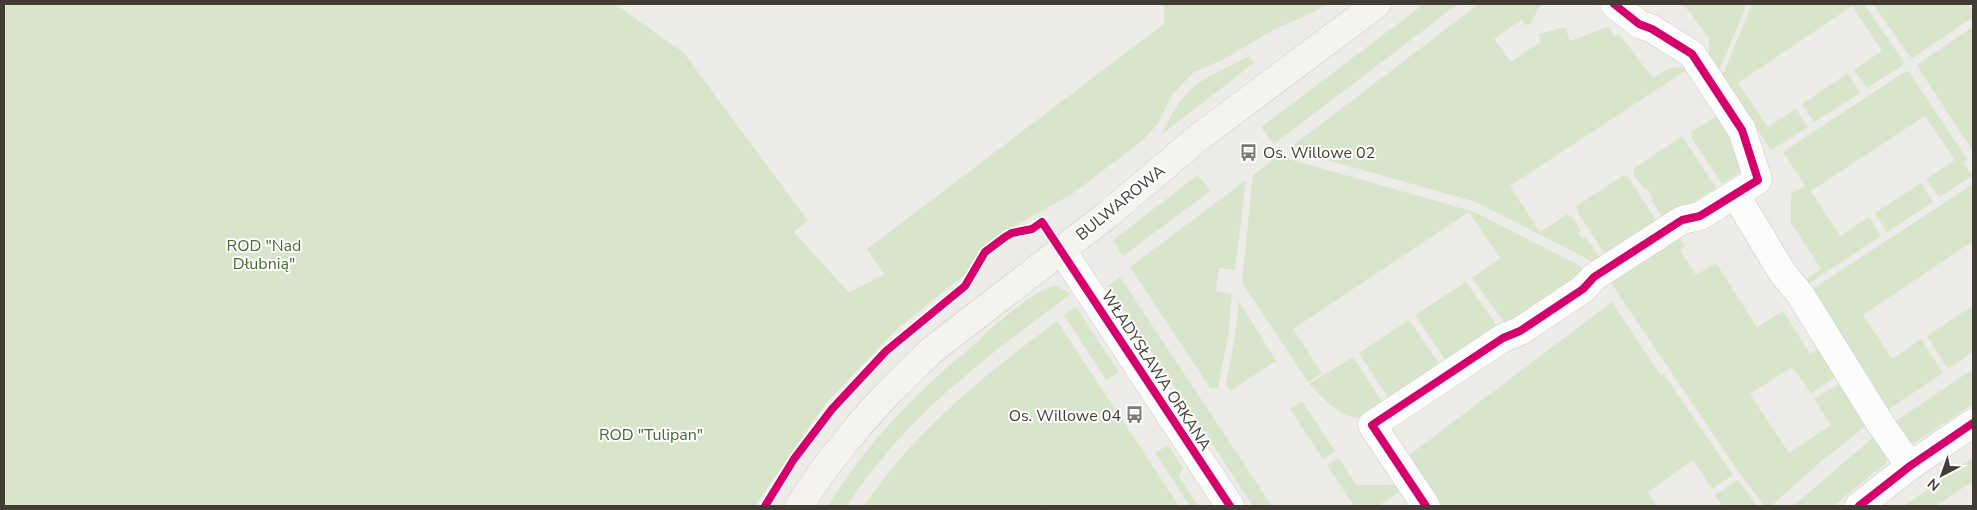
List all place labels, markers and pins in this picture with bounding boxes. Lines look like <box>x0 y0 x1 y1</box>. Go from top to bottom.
bus stop icon: Os. Willowe 02 <box>1239 142 1259 162</box>
place label: Os. Willowe 02 <box>1263 142 1375 164</box>
place label: Os. Willowe 04 <box>1009 405 1121 427</box>
bus stop icon: Os. Willowe 04 <box>1125 405 1145 425</box>

